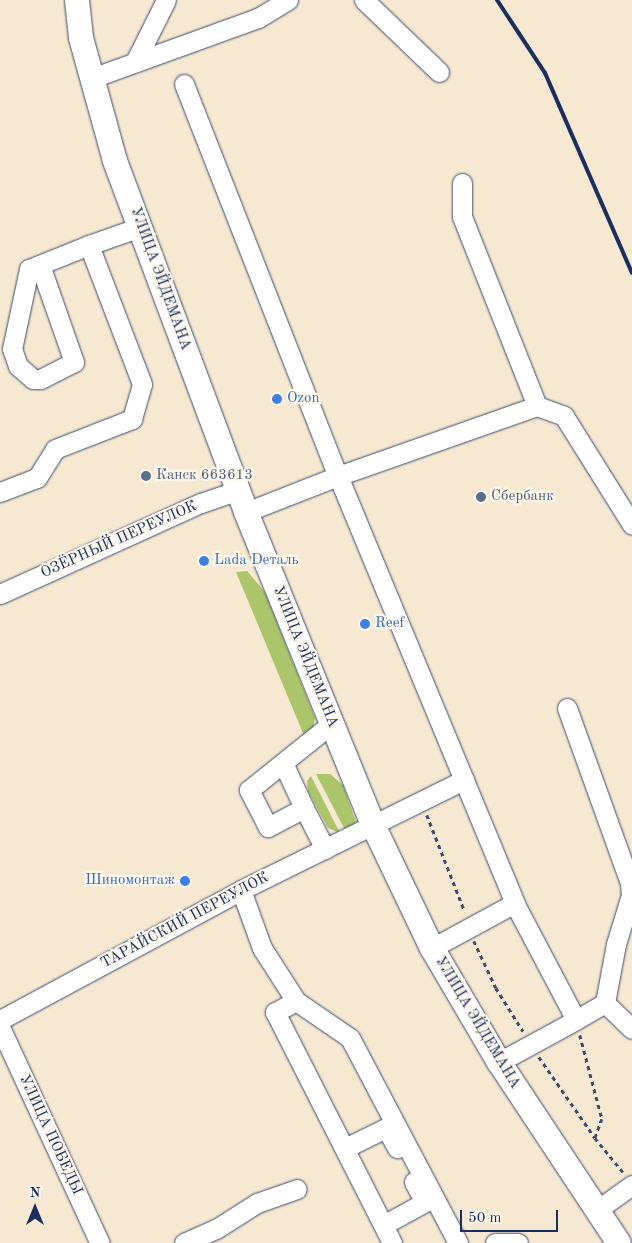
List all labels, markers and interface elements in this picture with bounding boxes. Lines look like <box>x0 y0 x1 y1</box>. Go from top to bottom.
street label: УЛИЦА ЭЙДЕМАНА <box>126 205 194 353</box>
place label: Ozon <box>287 390 320 408</box>
marker: Ozon <box>271 393 283 405</box>
place label: Канск 663613 <box>156 467 253 485</box>
marker: Канск 663613 <box>140 470 152 482</box>
place label: Сбербанк <box>491 488 554 506</box>
marker: Сбербанк <box>475 491 487 503</box>
street label: ОЗЁРНЫЙ ПЕРЕУЛОК <box>38 497 200 583</box>
place label: Lada Dеталь <box>214 552 299 570</box>
marker: Lada Dеталь <box>198 555 210 567</box>
street label: УЛИЦА ЭЙДЕМАНА <box>268 584 342 730</box>
place label: Reef <box>375 615 404 633</box>
marker: Reef <box>359 618 371 630</box>
street label: ТАРАЙСКИЙ ПЕРЕУЛОК <box>98 869 272 973</box>
place label: Шиномонтаж <box>85 872 175 890</box>
marker: Шиномонтаж <box>179 875 191 887</box>
street label: УЛИЦА ЭЙДЕМАНА <box>430 954 524 1092</box>
street label: УЛИЦА ПОБЕДЫ <box>14 1072 86 1198</box>
north arrow <box>10 1183 60 1233</box>
text: N <box>30 1186 40 1200</box>
scale bar <box>462 1200 560 1232</box>
text: 50 m <box>468 1211 502 1226</box>

